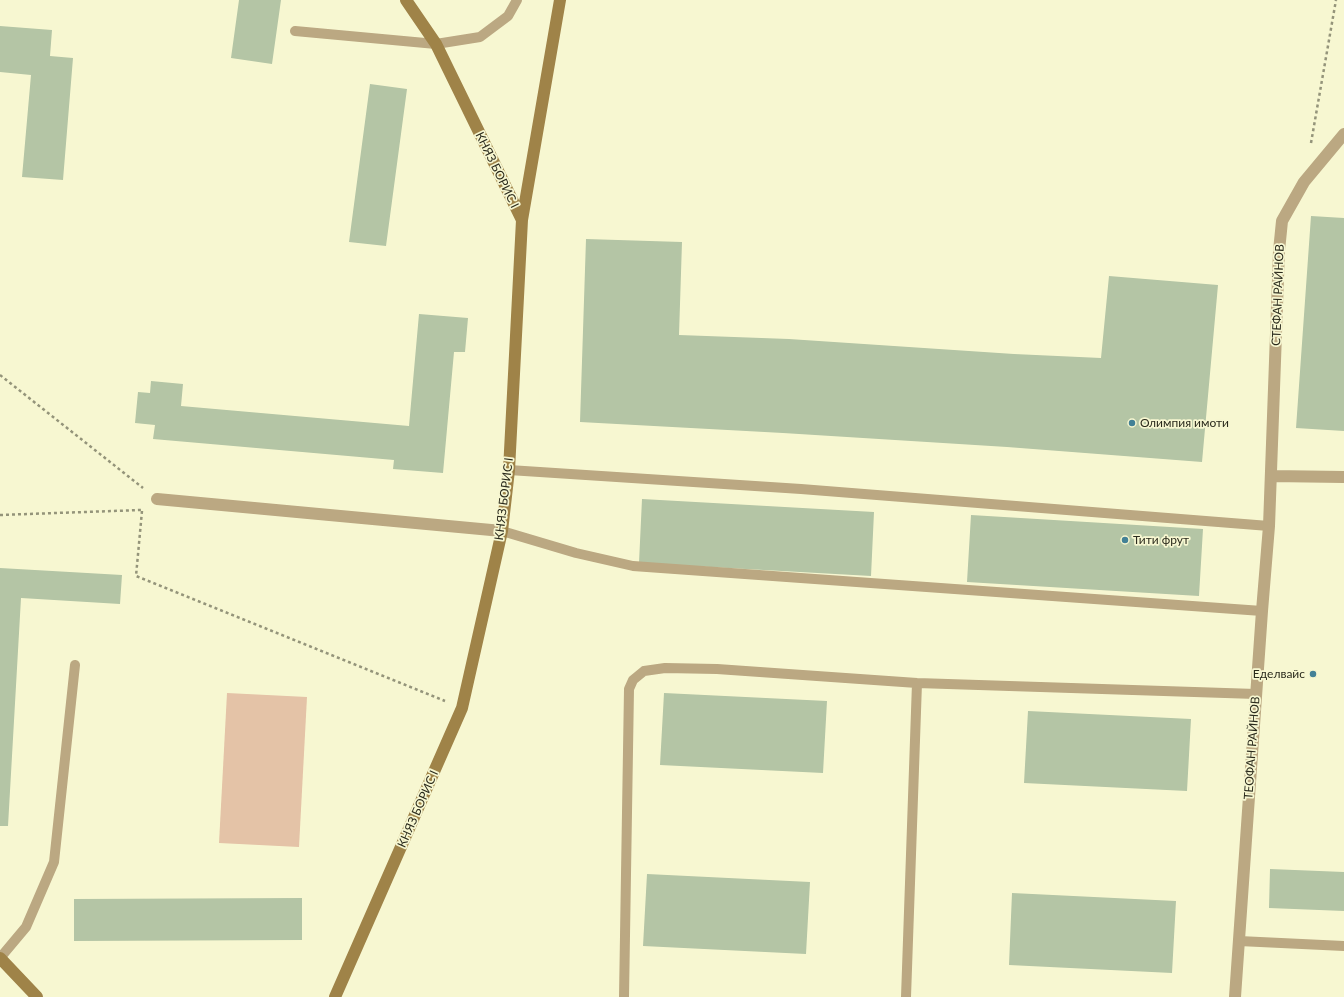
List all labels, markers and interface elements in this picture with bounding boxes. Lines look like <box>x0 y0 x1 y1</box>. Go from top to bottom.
street label: КНЯЗ БОРИС I <box>472 130 522 210</box>
street label: СТЕФАН РАЙНОВ <box>1269 244 1287 346</box>
place label: Олимпия имоти <box>1140 416 1229 430</box>
marker: Олимпия имоти <box>1127 418 1137 428</box>
street label: КНЯЗ БОРИС I <box>492 457 516 541</box>
place label: Тити фрут <box>1133 533 1189 547</box>
marker: Тити фрут <box>1120 535 1130 545</box>
place label: Еделвайс <box>1253 667 1305 681</box>
marker: Еделвайс <box>1308 669 1318 679</box>
street label: ТЕОФАН РАЙНОВ <box>1241 696 1263 800</box>
street label: КНЯЗ БОРИС I <box>395 768 441 850</box>

